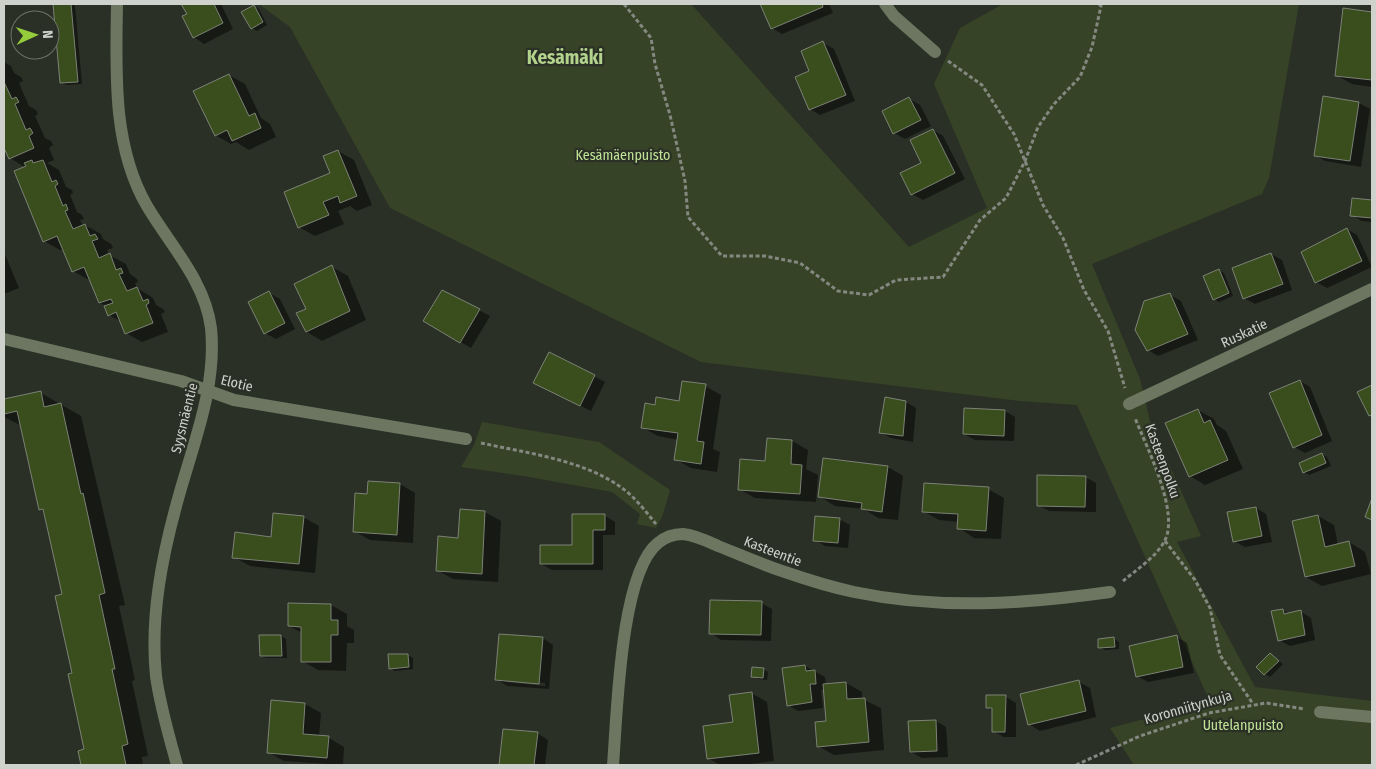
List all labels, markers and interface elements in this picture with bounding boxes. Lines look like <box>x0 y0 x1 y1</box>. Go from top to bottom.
north arrow <box>10 10 60 60</box>
text: N <box>39 30 56 39</box>
district label: Kesämäki <box>527 46 603 69</box>
park label: Kesämäenpuisto <box>576 147 670 164</box>
street label: Ruskatie <box>1218 315 1270 352</box>
street label: Elotie <box>219 371 255 396</box>
street label: Syysmäentie <box>168 381 201 455</box>
street label: Kasteenpolku <box>1141 422 1184 501</box>
street label: Kasteentie <box>741 533 804 570</box>
street label: Koronniitynkuja <box>1142 687 1234 728</box>
park label: Uutelanpuisto <box>1203 717 1283 734</box>

